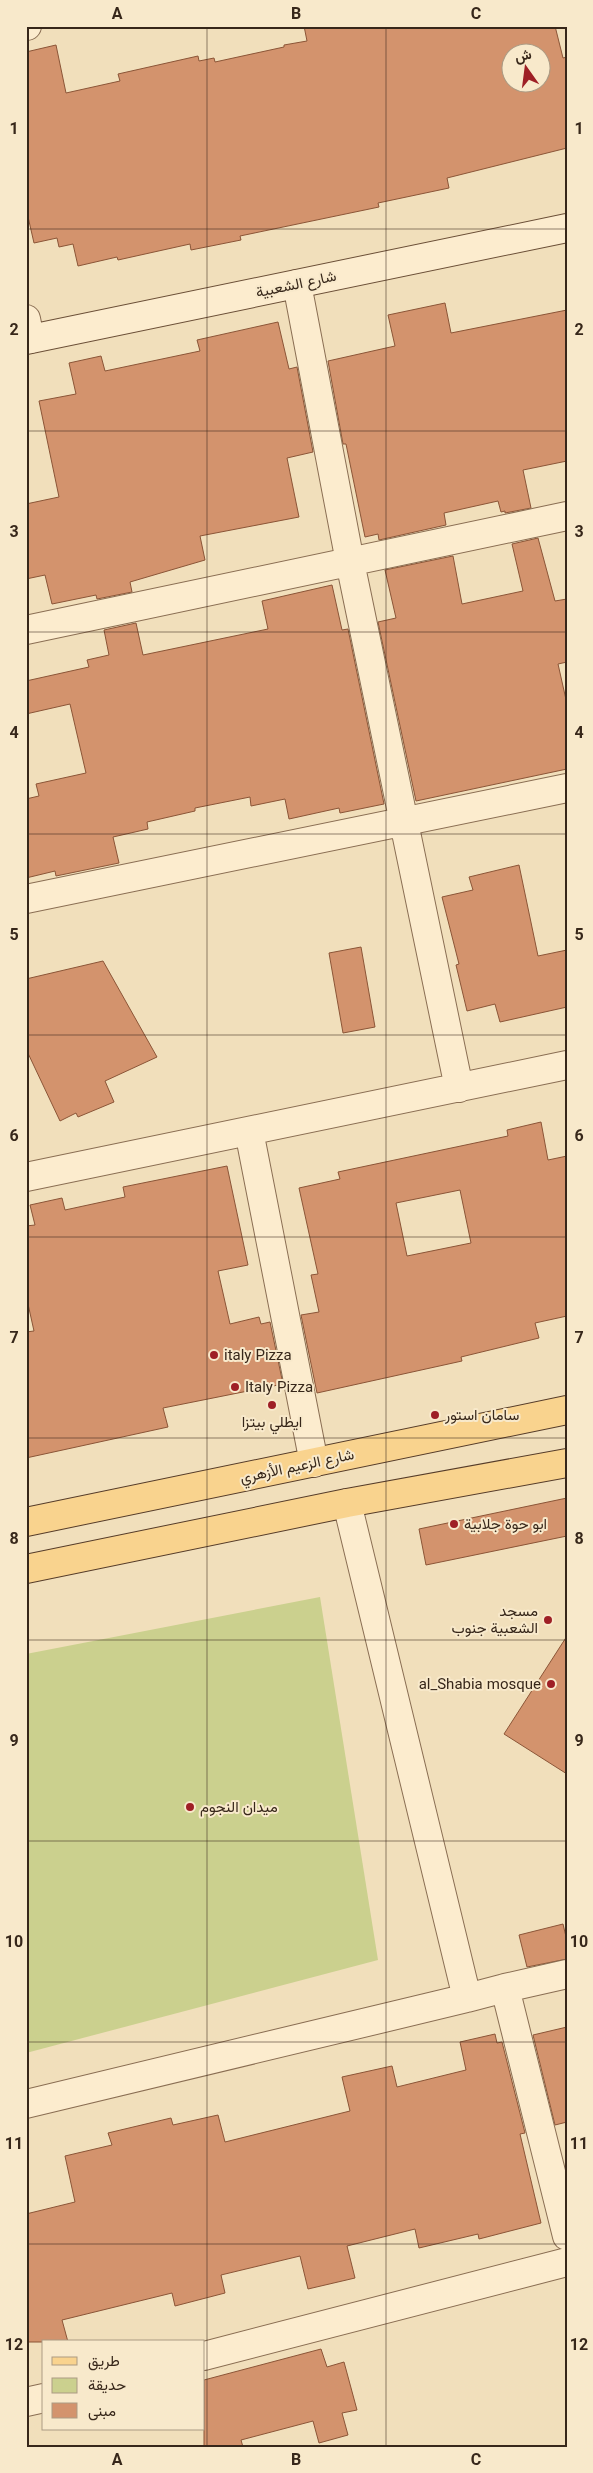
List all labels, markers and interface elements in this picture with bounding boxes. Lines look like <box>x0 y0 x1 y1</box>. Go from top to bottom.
text: A <box>112 3 123 28</box>
text: B <box>291 3 301 28</box>
text: C <box>471 3 481 28</box>
north arrow <box>500 42 550 92</box>
text: ش <box>513 45 534 70</box>
text: 1 <box>9 118 19 143</box>
text: 1 <box>574 118 584 143</box>
street label: شارع الشعبية <box>254 266 339 305</box>
text: 2 <box>9 319 19 344</box>
text: 2 <box>574 319 584 344</box>
text: 3 <box>9 521 19 546</box>
text: 3 <box>574 521 584 546</box>
text: 4 <box>9 722 19 747</box>
text: 4 <box>574 722 584 747</box>
text: 5 <box>9 924 19 949</box>
text: 5 <box>574 924 584 949</box>
text: 6 <box>9 1125 19 1150</box>
text: 6 <box>574 1125 584 1150</box>
text: 7 <box>9 1327 19 1352</box>
text: 7 <box>574 1327 584 1352</box>
place label: italy Pizza <box>224 1345 292 1368</box>
marker: italy Pizza <box>208 1349 220 1361</box>
place label: Italy Pizza <box>245 1377 313 1400</box>
marker: Italy Pizza <box>229 1381 241 1393</box>
marker: ايطلي بيتزا <box>266 1399 278 1411</box>
place label: سامان استور <box>444 1405 520 1428</box>
marker: سامان استور <box>429 1409 441 1421</box>
place label: ايطلي بيتزا <box>242 1412 302 1435</box>
street label: شارع الزعيم الأزهري <box>238 1444 357 1491</box>
place label: ابو حوة جلابية <box>464 1514 547 1537</box>
marker: ابو حوة جلابية <box>448 1518 460 1530</box>
text: 8 <box>9 1528 19 1553</box>
text: 8 <box>574 1528 584 1553</box>
place label: مسجد الشعبية جنوب <box>452 1601 538 1641</box>
marker: مسجد الشعبية جنوب <box>542 1614 554 1626</box>
place label: al_Shabia mosque <box>419 1674 541 1697</box>
marker: al_Shabia mosque <box>545 1678 557 1690</box>
text: 9 <box>9 1730 19 1755</box>
text: 9 <box>574 1730 584 1755</box>
place label: ميدان النجوم <box>200 1797 278 1820</box>
marker: ميدان النجوم <box>184 1801 196 1813</box>
text: 10 <box>5 1931 23 1956</box>
text: 10 <box>570 1931 588 1956</box>
text: 11 <box>5 2133 23 2158</box>
text: 11 <box>570 2133 588 2158</box>
text: 12 <box>5 2334 23 2359</box>
text: 12 <box>570 2334 588 2359</box>
legend <box>42 2340 205 2430</box>
text: طريق <box>88 2351 120 2374</box>
text: حديقة <box>88 2375 126 2398</box>
text: مبنى <box>88 2401 116 2424</box>
text: A <box>112 2449 123 2473</box>
text: B <box>291 2449 301 2473</box>
text: C <box>471 2449 481 2473</box>

